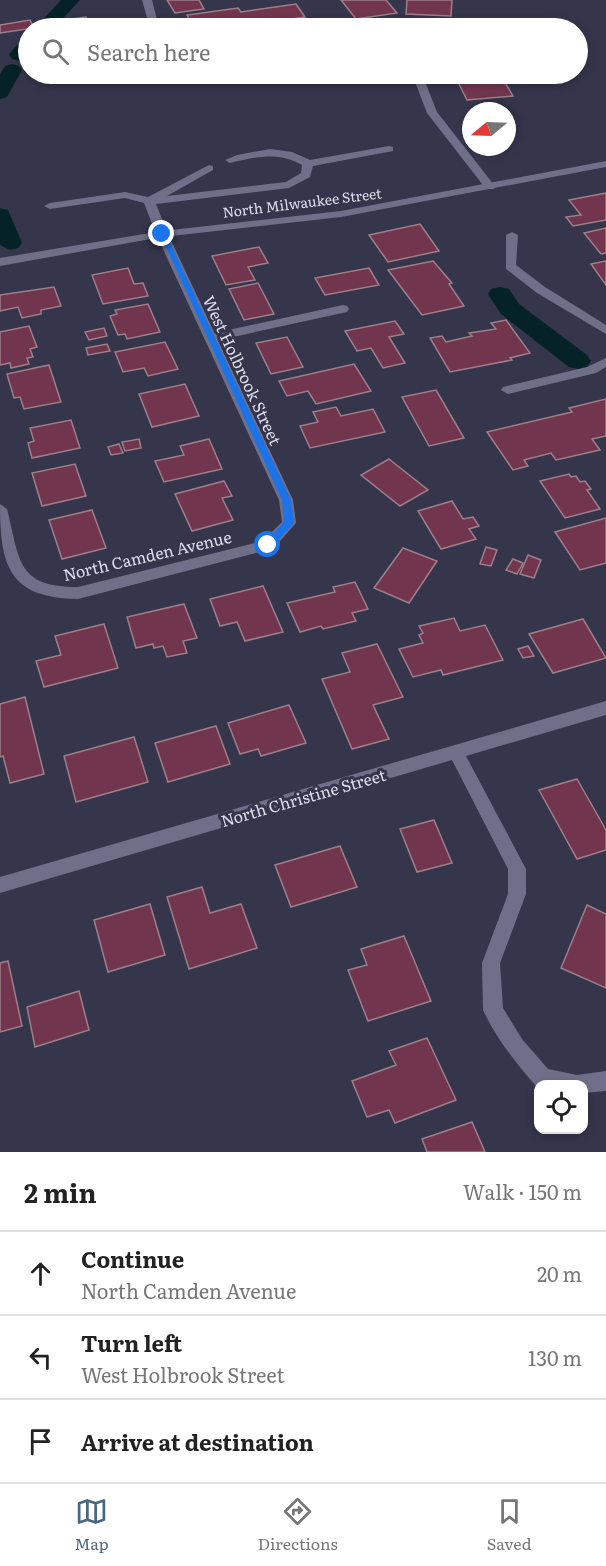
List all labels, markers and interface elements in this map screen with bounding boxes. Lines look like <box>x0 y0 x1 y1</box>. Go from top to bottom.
search box <box>18 18 588 84</box>
icon: search <box>39 35 72 68</box>
text: Search here <box>87 35 210 68</box>
north arrow <box>462 102 516 156</box>
street label: North Milwaukee Street <box>221 182 383 222</box>
route end <box>148 220 174 246</box>
street label: West Holbrook Street <box>198 291 288 449</box>
street label: North Camden Avenue <box>60 524 234 586</box>
route start <box>254 531 280 557</box>
street label: North Christine Street <box>218 762 389 832</box>
map controls <box>534 1080 588 1134</box>
button: locate <box>534 1080 588 1134</box>
text: 2 min <box>24 1172 97 1211</box>
text: Walk · 150 m <box>463 1176 582 1206</box>
text: Continue <box>81 1242 184 1275</box>
icon: ahead <box>24 1257 57 1290</box>
text: 20 m <box>537 1258 582 1288</box>
text: North Camden Avenue <box>81 1275 296 1305</box>
text: Turn left <box>81 1326 182 1359</box>
icon: left <box>24 1341 57 1374</box>
text: 130 m <box>528 1342 582 1372</box>
text: West Holbrook Street <box>81 1359 284 1389</box>
icon: arrive <box>24 1425 57 1458</box>
text: Arrive at destination <box>81 1425 314 1458</box>
tab: Map <box>75 1495 109 1555</box>
tab: Directions <box>258 1495 338 1555</box>
tab: Saved <box>487 1495 531 1555</box>

